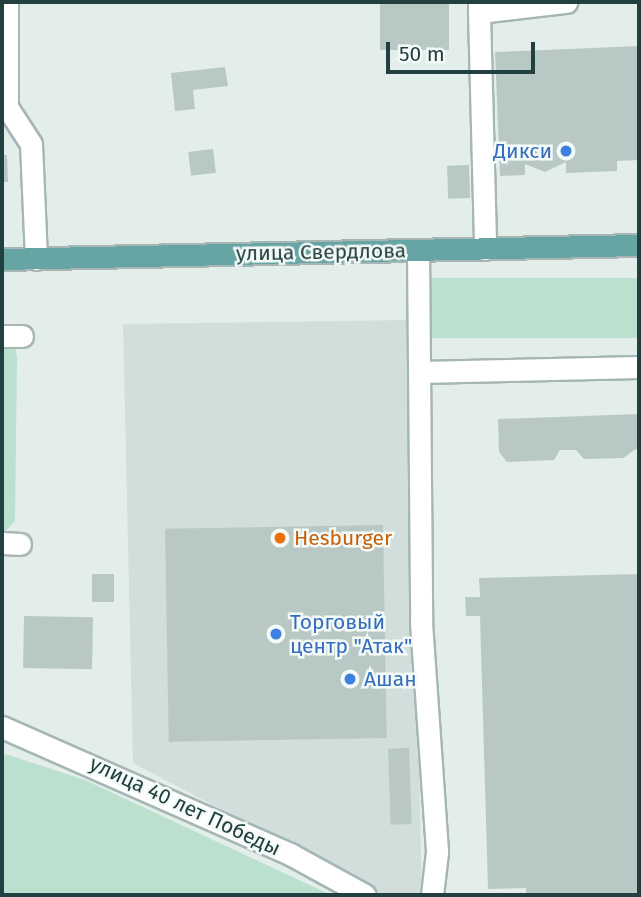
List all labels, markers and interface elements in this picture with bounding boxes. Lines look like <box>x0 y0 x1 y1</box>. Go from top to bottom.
scale bar <box>389 28 538 72</box>
text: 50 m <box>399 41 445 67</box>
place label: Дикси <box>493 138 552 164</box>
marker: Дикси <box>558 143 574 159</box>
street label: улица Свердлова <box>236 238 406 266</box>
place label: Hesburger <box>294 525 392 551</box>
marker: Hesburger <box>272 530 288 546</box>
place label: Торговый центр "Атак" <box>290 609 412 659</box>
marker: Торговый центр "Атак" <box>268 626 284 642</box>
place label: Ашан <box>364 666 417 692</box>
marker: Ашан <box>342 671 358 687</box>
street label: улица 40 лет Победы <box>86 751 284 861</box>

